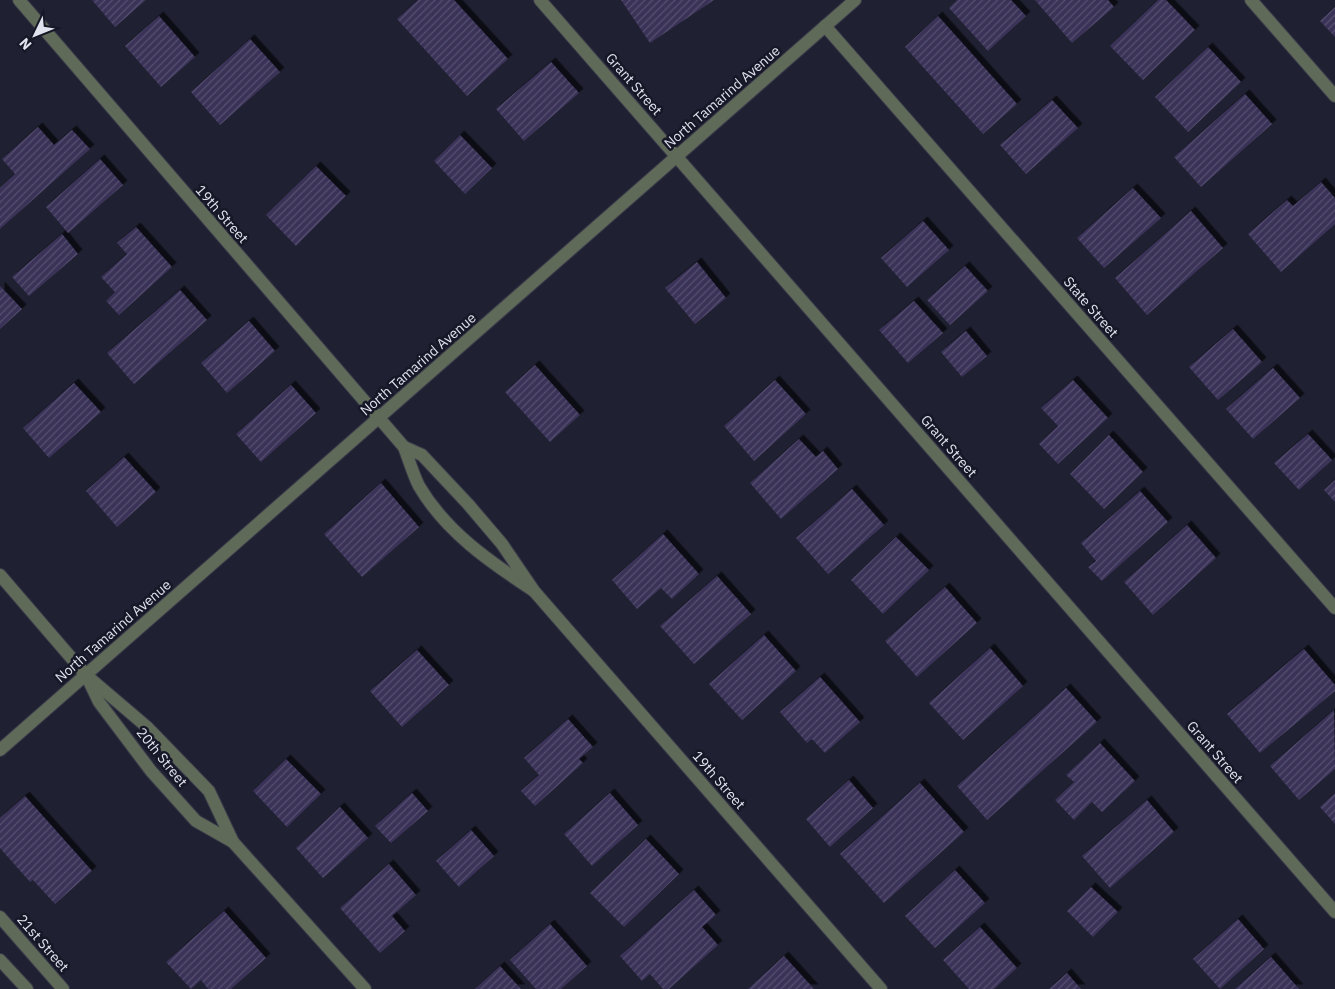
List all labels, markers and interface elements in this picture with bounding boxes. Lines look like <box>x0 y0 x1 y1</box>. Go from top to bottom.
north arrow <box>10 10 60 60</box>
text: N <box>15 34 36 54</box>
street label: North Tamarind Avenue <box>660 41 784 152</box>
street label: Grant Street <box>602 49 666 119</box>
street label: 19th Street <box>192 181 252 247</box>
street label: State Street <box>1060 273 1122 341</box>
street label: North Tamarind Avenue <box>356 308 480 419</box>
street label: Grant Street <box>917 411 981 481</box>
street label: North Tamarind Avenue <box>51 575 175 686</box>
street label: Grant Street <box>1183 717 1247 787</box>
street label: 20th Street <box>133 724 192 790</box>
street label: 19th Street <box>689 747 749 813</box>
street label: 21st Street <box>13 911 73 975</box>

